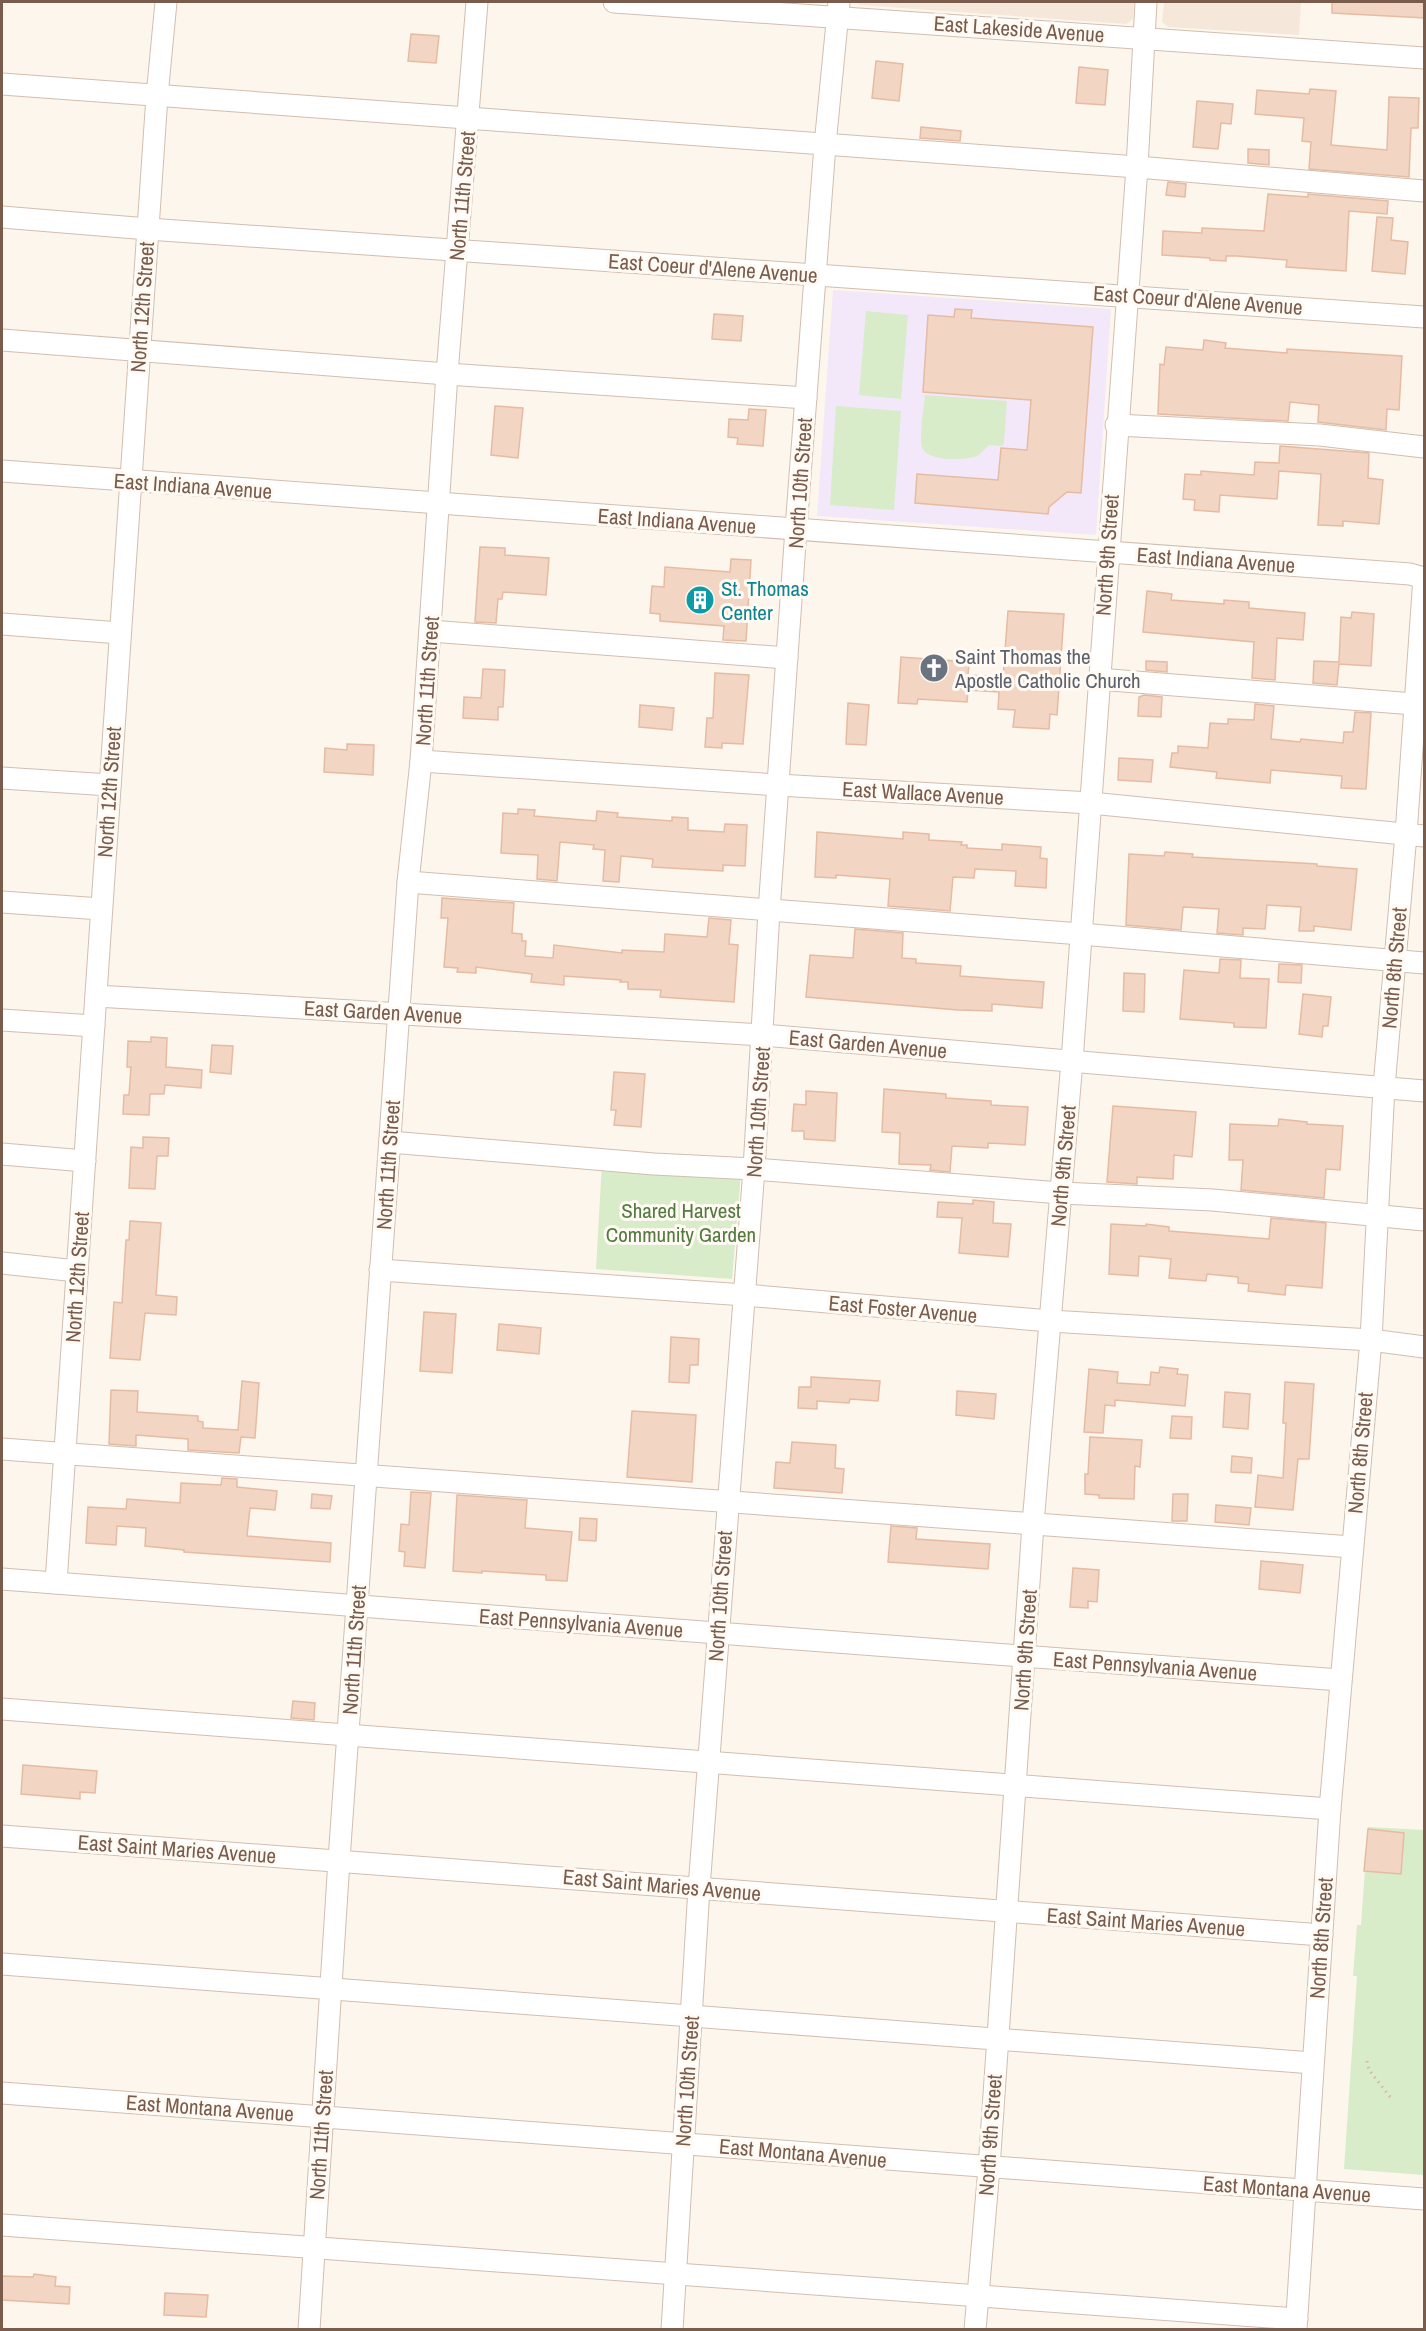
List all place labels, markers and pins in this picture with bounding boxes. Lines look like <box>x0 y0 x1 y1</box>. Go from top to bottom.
place label: St. Thomas Center <box>721 574 809 627</box>
building icon: St. Thomas Center <box>684 584 716 616</box>
place label: Saint Thomas the Apostle Catholic Church <box>954 642 1141 695</box>
church icon: Saint Thomas the Apostle Catholic Church <box>918 652 950 684</box>

